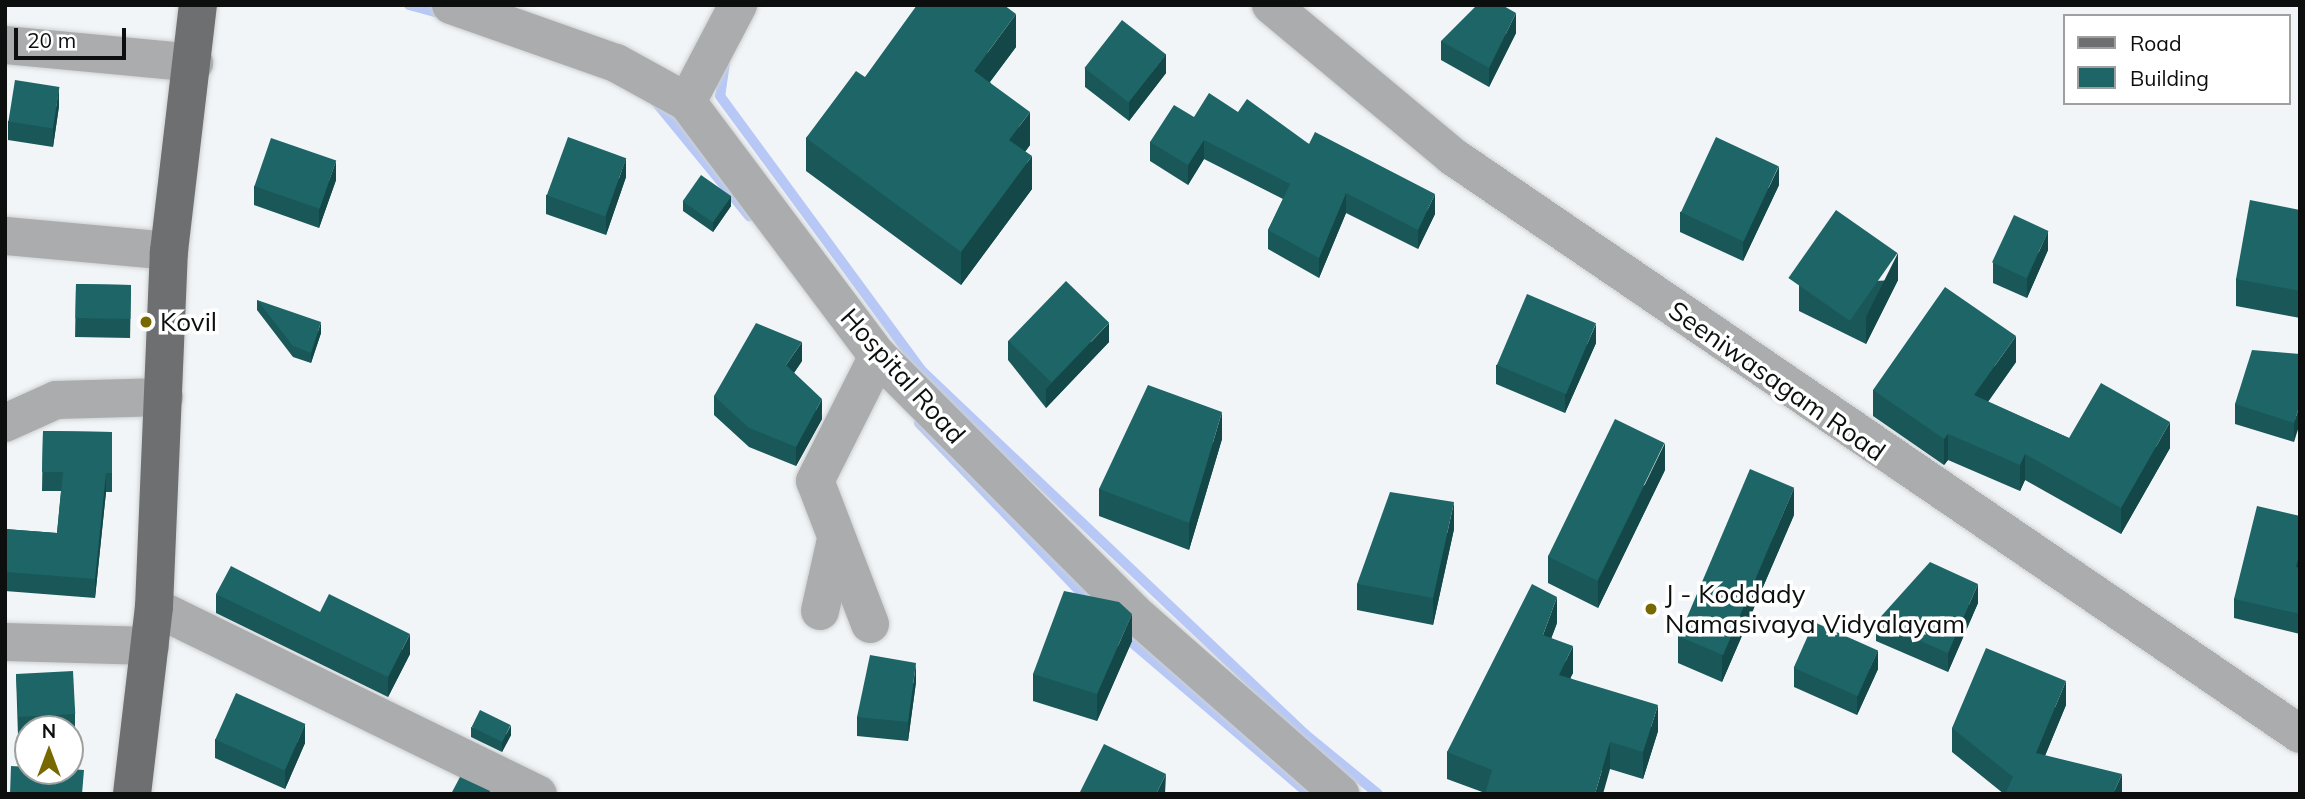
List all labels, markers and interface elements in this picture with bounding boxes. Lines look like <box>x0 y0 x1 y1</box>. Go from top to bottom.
scale bar <box>18 14 130 58</box>
legend <box>2064 14 2291 105</box>
text: 20 m <box>27 27 76 53</box>
text: Road <box>2130 30 2181 56</box>
text: Building <box>2130 65 2209 91</box>
street label: Seeniwasagam Road <box>1663 295 1891 467</box>
street label: Hospital Road <box>834 302 972 450</box>
place label: Kovil <box>160 306 217 338</box>
marker: Kovil <box>138 314 154 330</box>
place label: J - Koddady Namasivaya Vidyalayam <box>1665 578 1965 640</box>
marker: J - Koddady Namasivaya Vidyalayam <box>1643 601 1659 617</box>
north arrow <box>14 715 84 785</box>
text: N <box>42 719 56 743</box>

